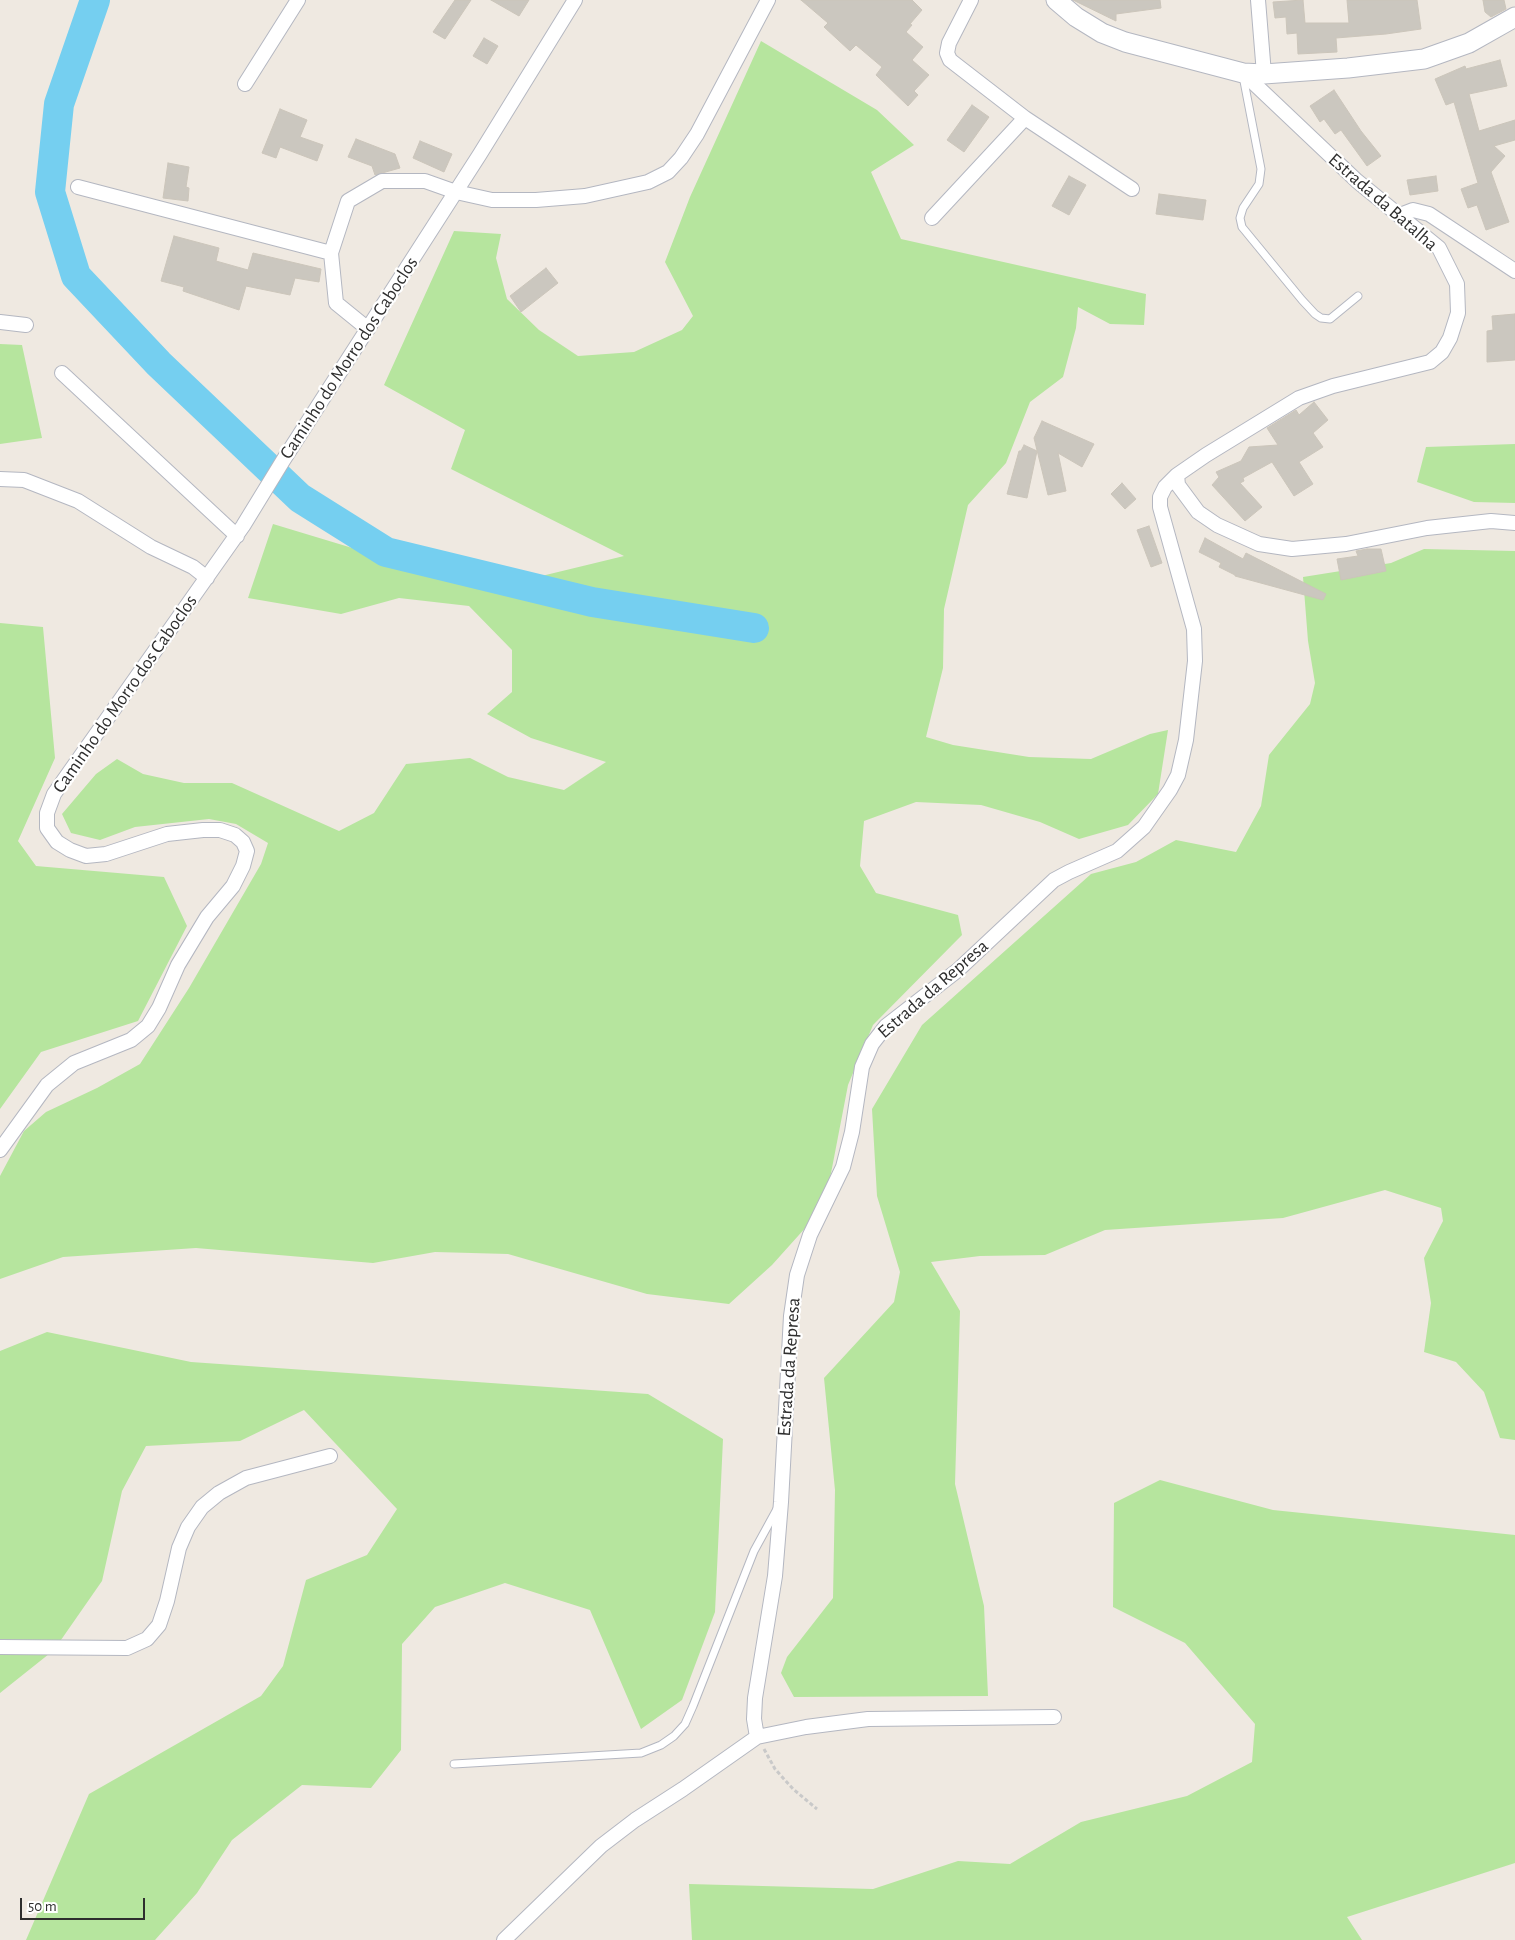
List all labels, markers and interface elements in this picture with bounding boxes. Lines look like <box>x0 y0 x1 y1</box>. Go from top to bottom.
street label: Estrada da Batalha <box>1324 148 1442 256</box>
street label: Caminho do Morro dos Caboclos <box>275 253 423 463</box>
street label: Caminho do Morro dos Caboclos <box>48 591 202 797</box>
street label: Estrada da Represa <box>873 935 993 1043</box>
street label: Estrada da Represa <box>773 1297 805 1437</box>
scale bar <box>22 1888 148 1920</box>
text: 50 m <box>28 1899 57 1914</box>

